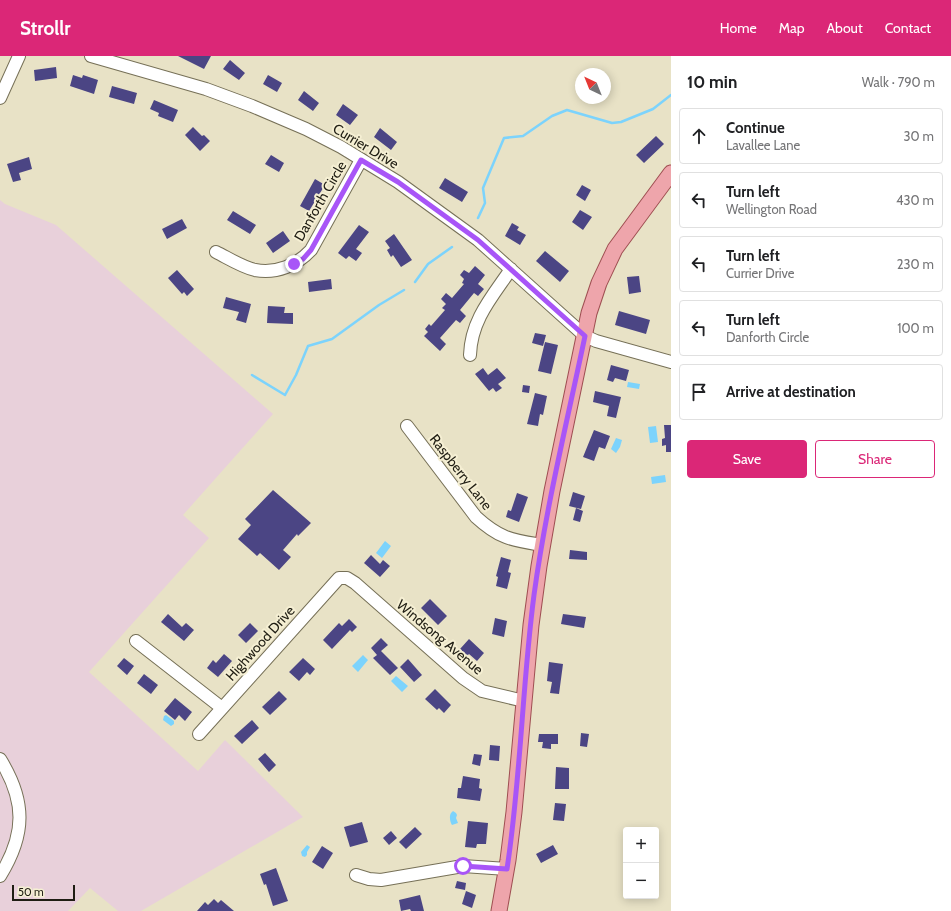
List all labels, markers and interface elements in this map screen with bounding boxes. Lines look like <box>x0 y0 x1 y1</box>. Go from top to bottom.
text: Strollr <box>20 17 71 40</box>
text: Home <box>720 19 757 37</box>
text: Map <box>779 19 804 37</box>
text: About <box>826 19 863 37</box>
text: Contact <box>885 19 931 37</box>
north arrow <box>575 68 611 104</box>
text: 10 min <box>687 72 737 92</box>
text: Walk · 790 m <box>862 74 935 90</box>
street label: Currier Drive <box>330 119 402 173</box>
text: Continue <box>726 119 785 137</box>
icon: ahead <box>688 125 710 147</box>
text: 30 m <box>904 128 934 144</box>
text: Lavallee Lane <box>726 137 800 153</box>
street label: Danforth Circle <box>290 158 350 244</box>
text: Turn left <box>726 183 780 201</box>
icon: left <box>688 189 710 211</box>
text: 430 m <box>896 192 934 208</box>
text: Wellington Road <box>726 201 817 217</box>
text: Turn left <box>726 247 780 265</box>
icon: left <box>688 253 710 275</box>
route end <box>285 255 303 273</box>
text: 230 m <box>897 256 934 272</box>
text: Currier Drive <box>726 265 794 281</box>
text: Turn left <box>726 311 780 329</box>
icon: left <box>688 317 710 339</box>
text: 100 m <box>897 320 934 336</box>
text: Danforth Circle <box>726 329 809 345</box>
icon: arrive <box>688 381 710 403</box>
text: Arrive at destination <box>726 383 856 401</box>
street label: Raspberry Lane <box>426 430 496 514</box>
button: Save <box>687 440 807 478</box>
button: Share <box>815 440 935 478</box>
street label: Windsong Avenue <box>393 596 487 678</box>
street label: Highwood Drive <box>222 602 298 684</box>
map controls <box>623 827 659 899</box>
button: + <box>623 827 659 863</box>
route start <box>454 857 472 875</box>
button: − <box>623 863 659 899</box>
scale bar <box>12 883 75 902</box>
text: 50 m <box>18 885 44 899</box>

